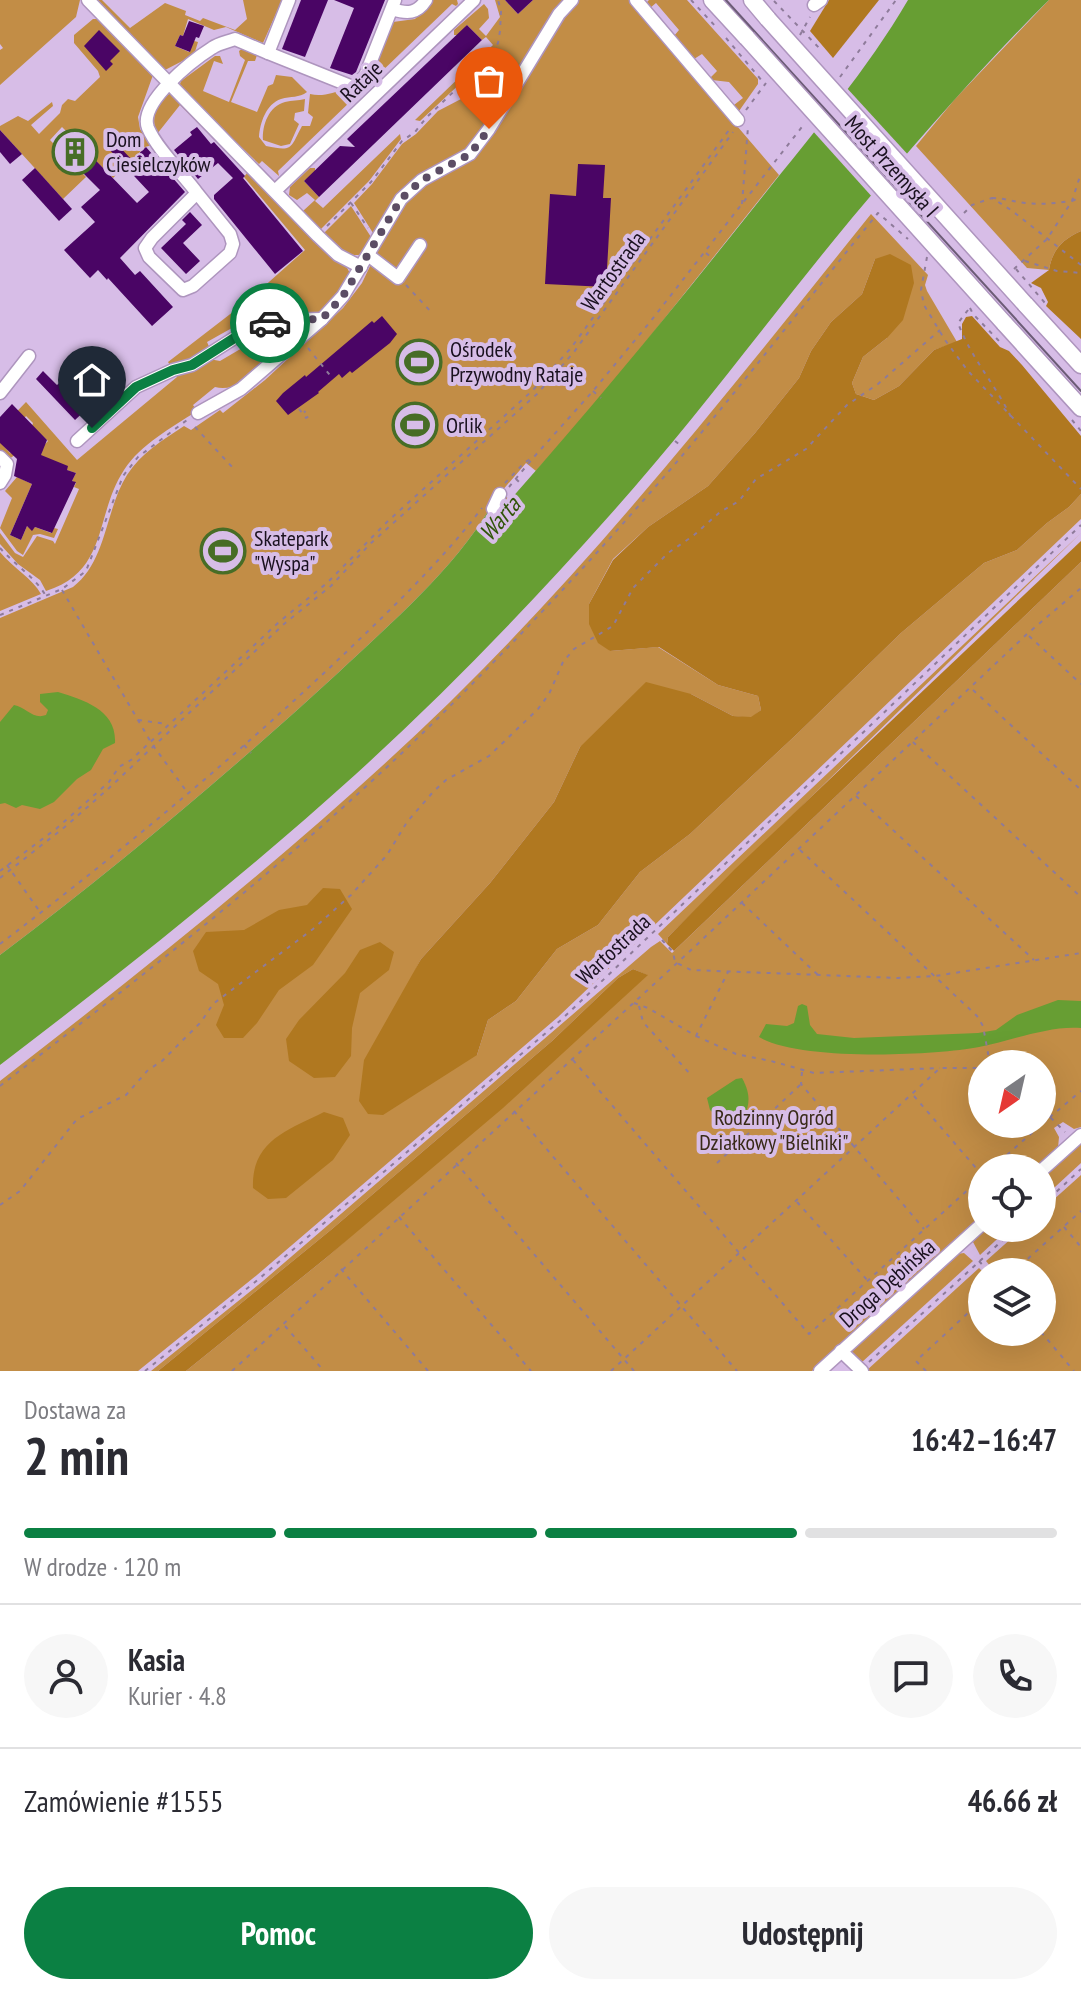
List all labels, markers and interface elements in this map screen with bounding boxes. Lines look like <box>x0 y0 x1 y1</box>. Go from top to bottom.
pin <box>455 47 523 129</box>
street label: Rataje <box>334 54 388 108</box>
icon: bag <box>467 59 511 103</box>
street label: Most Przemysła I <box>839 109 945 223</box>
place label: Dom Ciesielczyków <box>106 125 211 178</box>
building icon: Dom Ciesielczyków <box>51 128 99 176</box>
street label: Wartostrada <box>575 226 651 316</box>
courier <box>230 283 310 363</box>
icon: car <box>248 301 292 345</box>
place label: Ośrodek Przywodny Rataje <box>450 335 583 388</box>
sports icon: Ośrodek Przywodny Rataje <box>395 338 443 386</box>
pin <box>58 346 126 428</box>
icon: home <box>70 358 114 402</box>
sports icon: Orlik <box>391 401 439 449</box>
place label: Orlik <box>446 411 483 439</box>
water label: Warta <box>472 489 528 547</box>
place label: Skatepark "Wyspa" <box>254 524 329 577</box>
sports icon: Skatepark "Wyspa" <box>199 527 247 575</box>
street label: Wartostrada <box>570 908 656 990</box>
north arrow <box>968 1050 1056 1138</box>
map controls <box>968 1050 1056 1346</box>
park label: Rodzinny Ogród Działkowy "Bielniki" <box>699 1103 849 1156</box>
button: locate <box>968 1154 1056 1242</box>
street label: Droga Dębińska <box>833 1233 941 1333</box>
button: layers <box>968 1258 1056 1346</box>
text: Dostawa za <box>24 1393 126 1426</box>
text: 16:42–16:47 <box>911 1420 1057 1459</box>
text: 2 min <box>24 1422 129 1489</box>
text: W drodze · 120 m <box>24 1550 181 1583</box>
button: person <box>24 1634 108 1718</box>
button: chat <box>869 1634 953 1718</box>
button: phone <box>973 1634 1057 1718</box>
text: Kasia <box>128 1640 185 1679</box>
text: Kurier · 4.8 <box>128 1679 227 1712</box>
text: Zamówienie #1555 <box>24 1781 223 1820</box>
text: 46.66 zł <box>968 1781 1057 1820</box>
button: Pomoc <box>24 1887 533 1979</box>
button: Udostępnij <box>549 1887 1057 1979</box>

